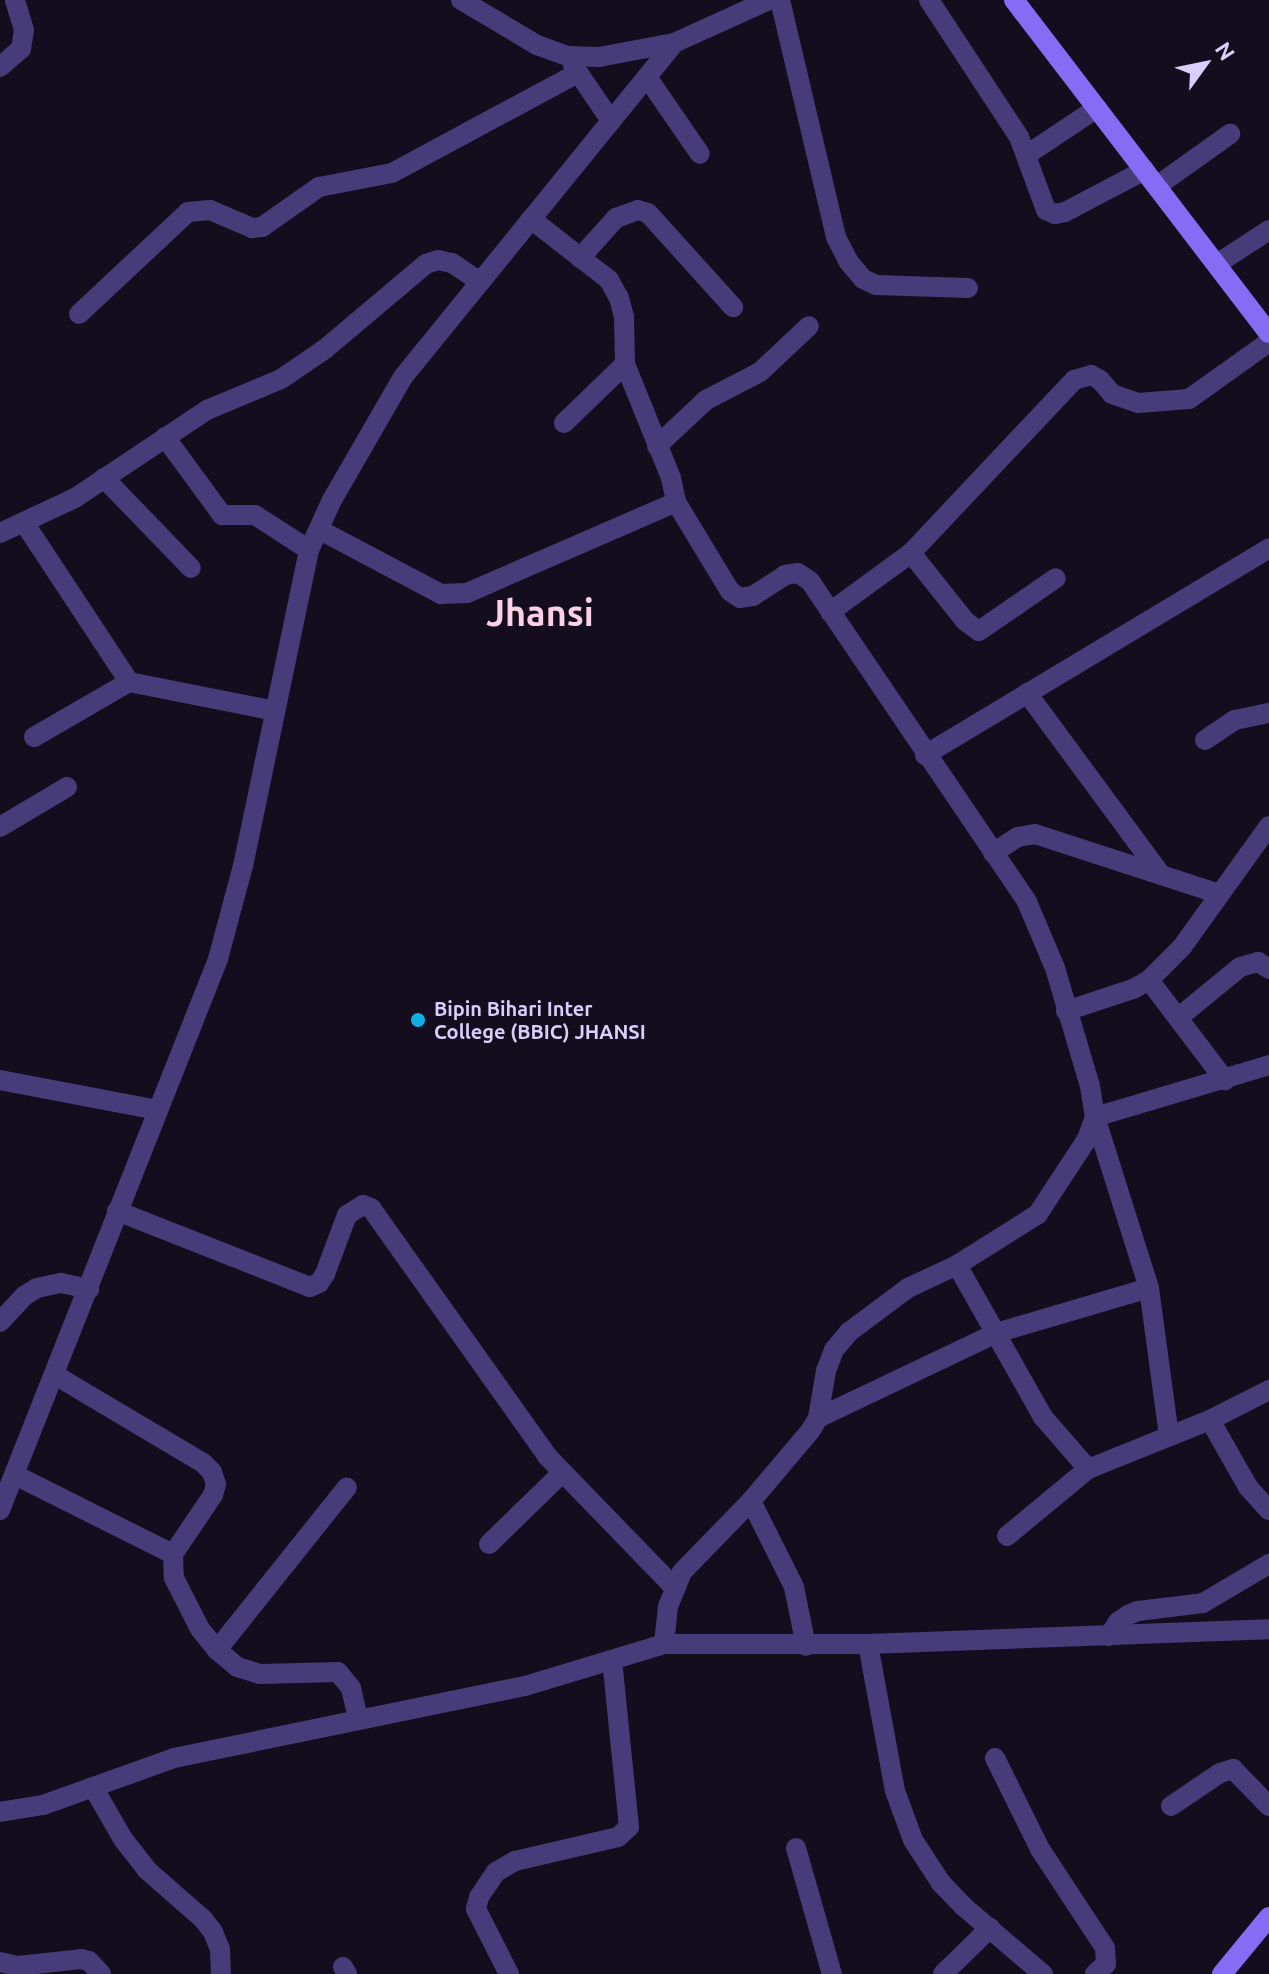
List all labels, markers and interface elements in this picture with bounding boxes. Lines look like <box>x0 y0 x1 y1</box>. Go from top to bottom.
north arrow <box>1165 24 1245 104</box>
text: N <box>1211 37 1240 64</box>
district label: Jhansi <box>486 591 594 635</box>
place label: Bipin Bihari Inter College (BBIC) JHANSI <box>434 996 646 1043</box>
marker: Bipin Bihari Inter College (BBIC) JHANSI <box>409 1011 427 1029</box>

